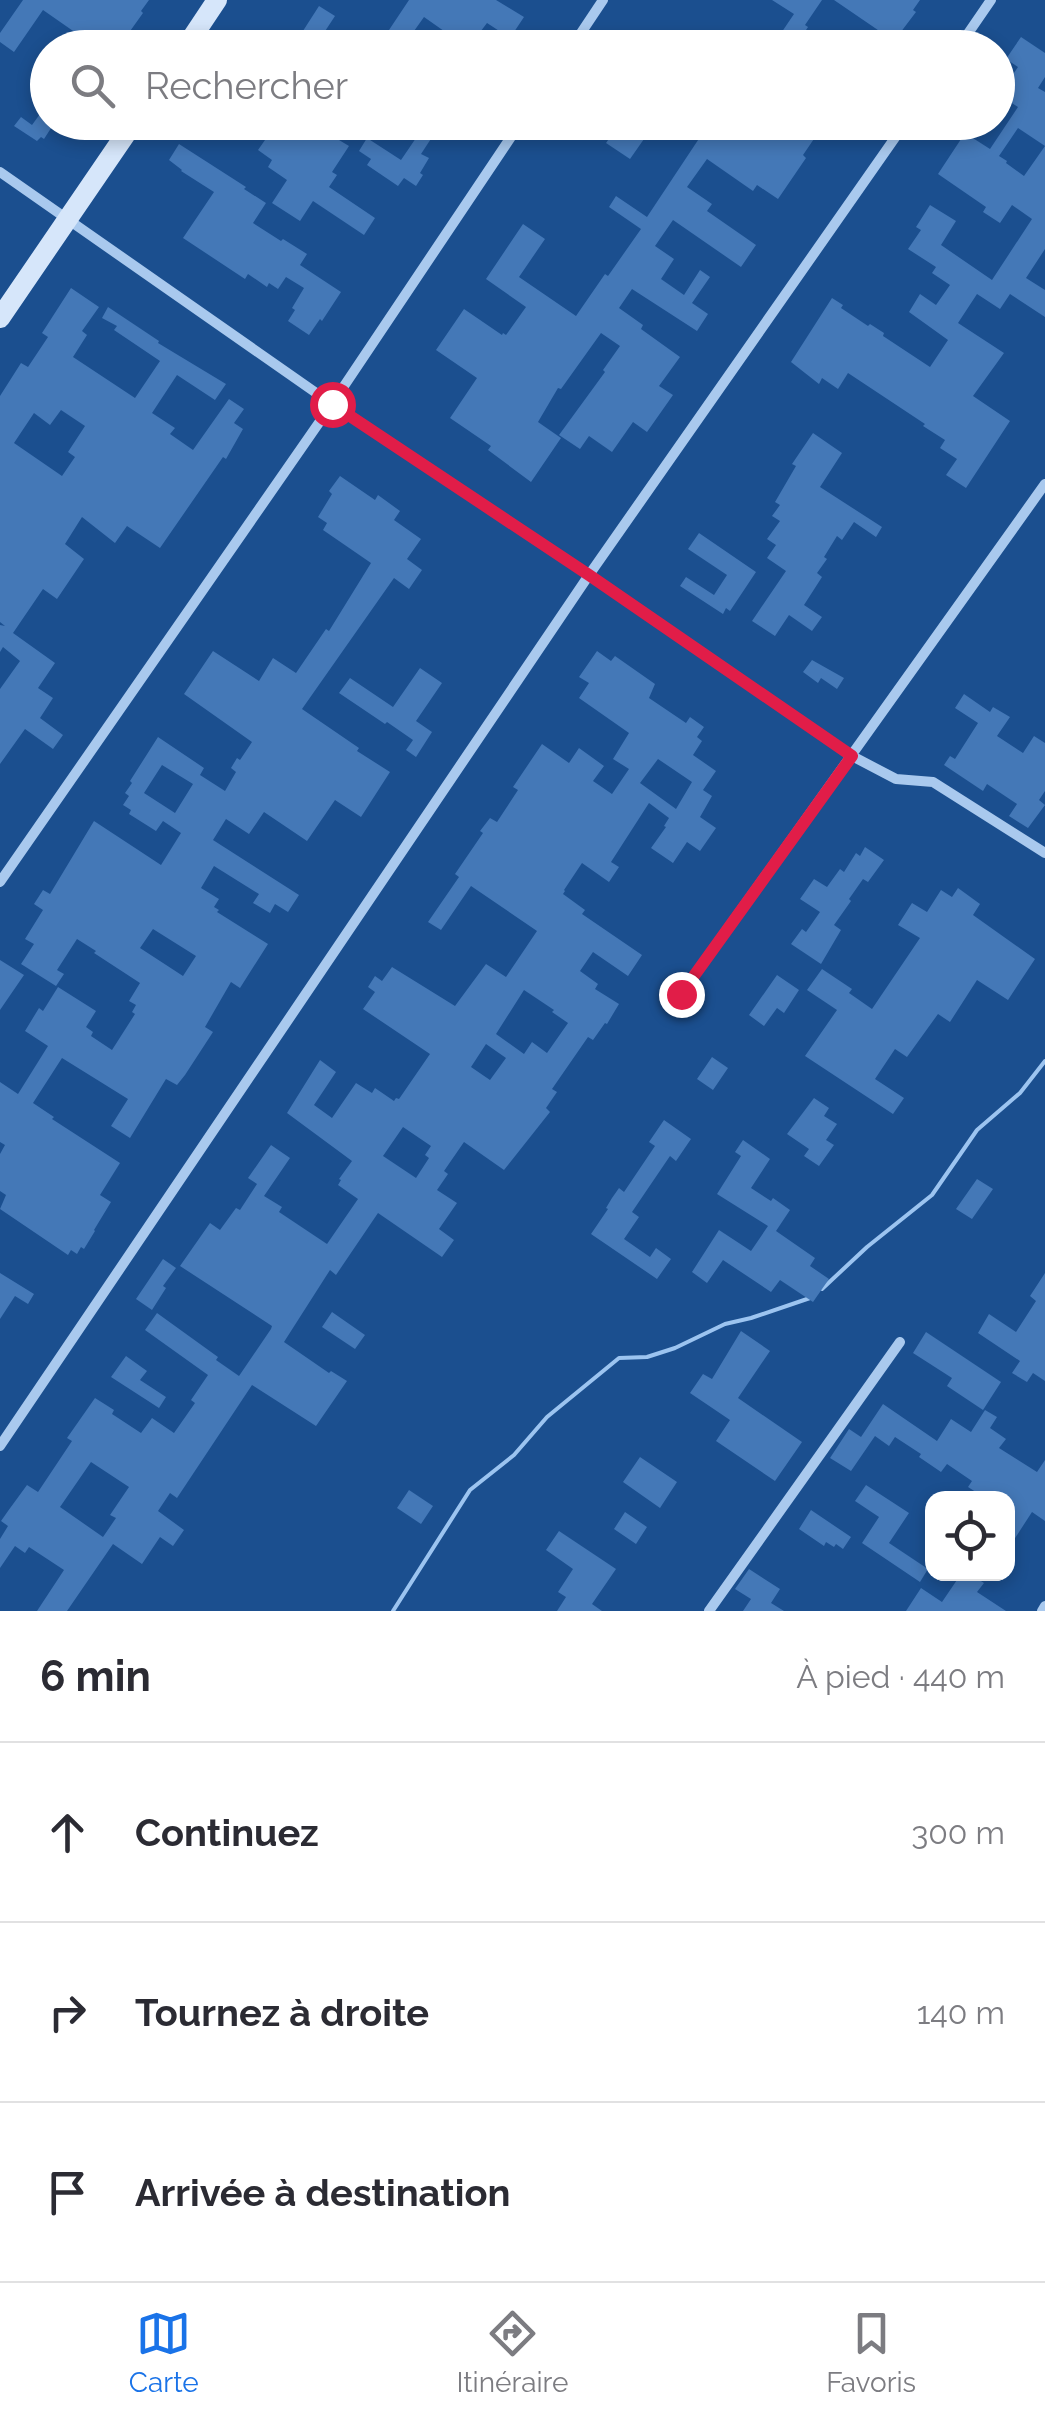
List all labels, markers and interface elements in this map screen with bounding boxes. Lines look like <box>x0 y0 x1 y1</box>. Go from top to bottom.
search box <box>30 30 1015 140</box>
icon: search <box>65 58 120 113</box>
text: Rechercher <box>145 63 348 108</box>
route start <box>310 382 356 428</box>
route end <box>659 972 705 1018</box>
map controls <box>925 1491 1015 1581</box>
button: locate <box>925 1491 1015 1581</box>
text: 6 min <box>40 1652 151 1701</box>
text: À pied · 440 m <box>796 1658 1005 1695</box>
icon: ahead <box>40 1805 95 1860</box>
text: Continuez <box>135 1810 319 1855</box>
text: 300 m <box>911 1814 1005 1851</box>
icon: right <box>40 1985 95 2040</box>
text: Tournez à droite <box>135 1990 429 2035</box>
text: 140 m <box>917 1994 1005 2031</box>
icon: arrive <box>40 2165 95 2220</box>
text: Arrivée à destination <box>135 2170 511 2215</box>
tab: Carte <box>129 2306 199 2399</box>
tab: Itinéraire <box>456 2306 568 2399</box>
tab: Favoris <box>826 2306 916 2399</box>

